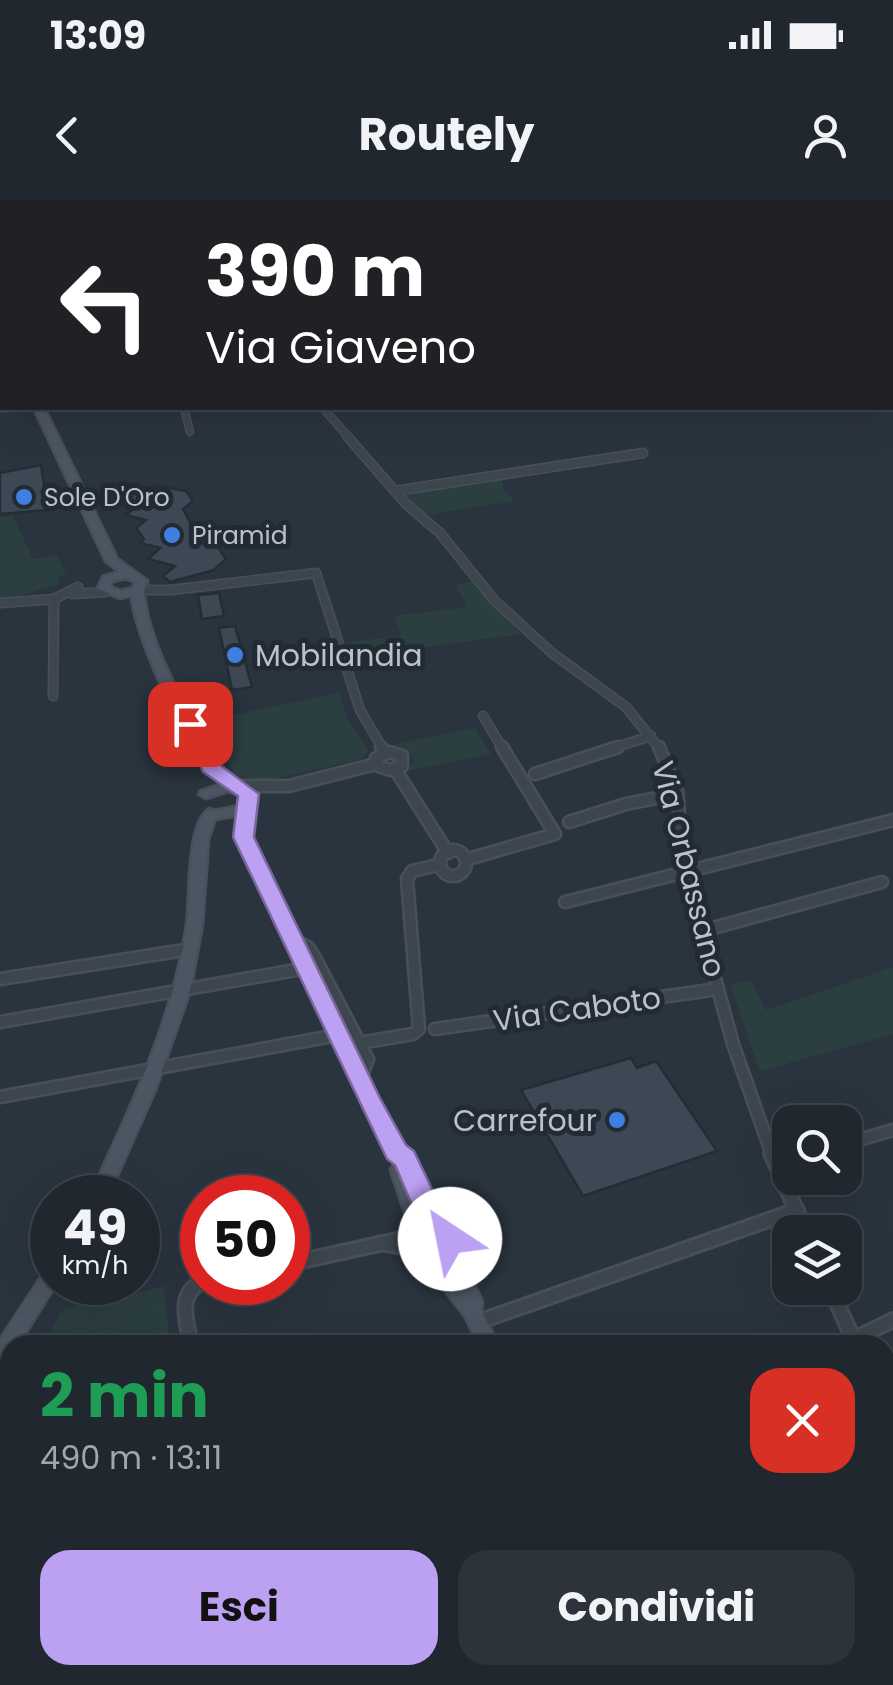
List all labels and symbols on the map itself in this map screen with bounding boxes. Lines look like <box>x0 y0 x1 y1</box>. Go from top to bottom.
place label: Sole D'Oro <box>44 480 170 515</box>
marker: Sole D'Oro <box>13 486 35 508</box>
place label: Piramid <box>192 518 288 553</box>
marker: Piramid <box>161 524 183 546</box>
place label: Mobilandia <box>255 634 423 677</box>
marker: Mobilandia <box>224 644 246 666</box>
pin <box>148 682 233 767</box>
street label: Via Orbassano <box>641 756 737 982</box>
street label: Via Caboto <box>490 976 664 1042</box>
place label: Carrefour <box>453 1099 597 1142</box>
marker: Carrefour <box>606 1109 628 1131</box>
speed limit sign: 50 <box>180 1175 310 1305</box>
position arrow <box>398 1187 502 1291</box>

